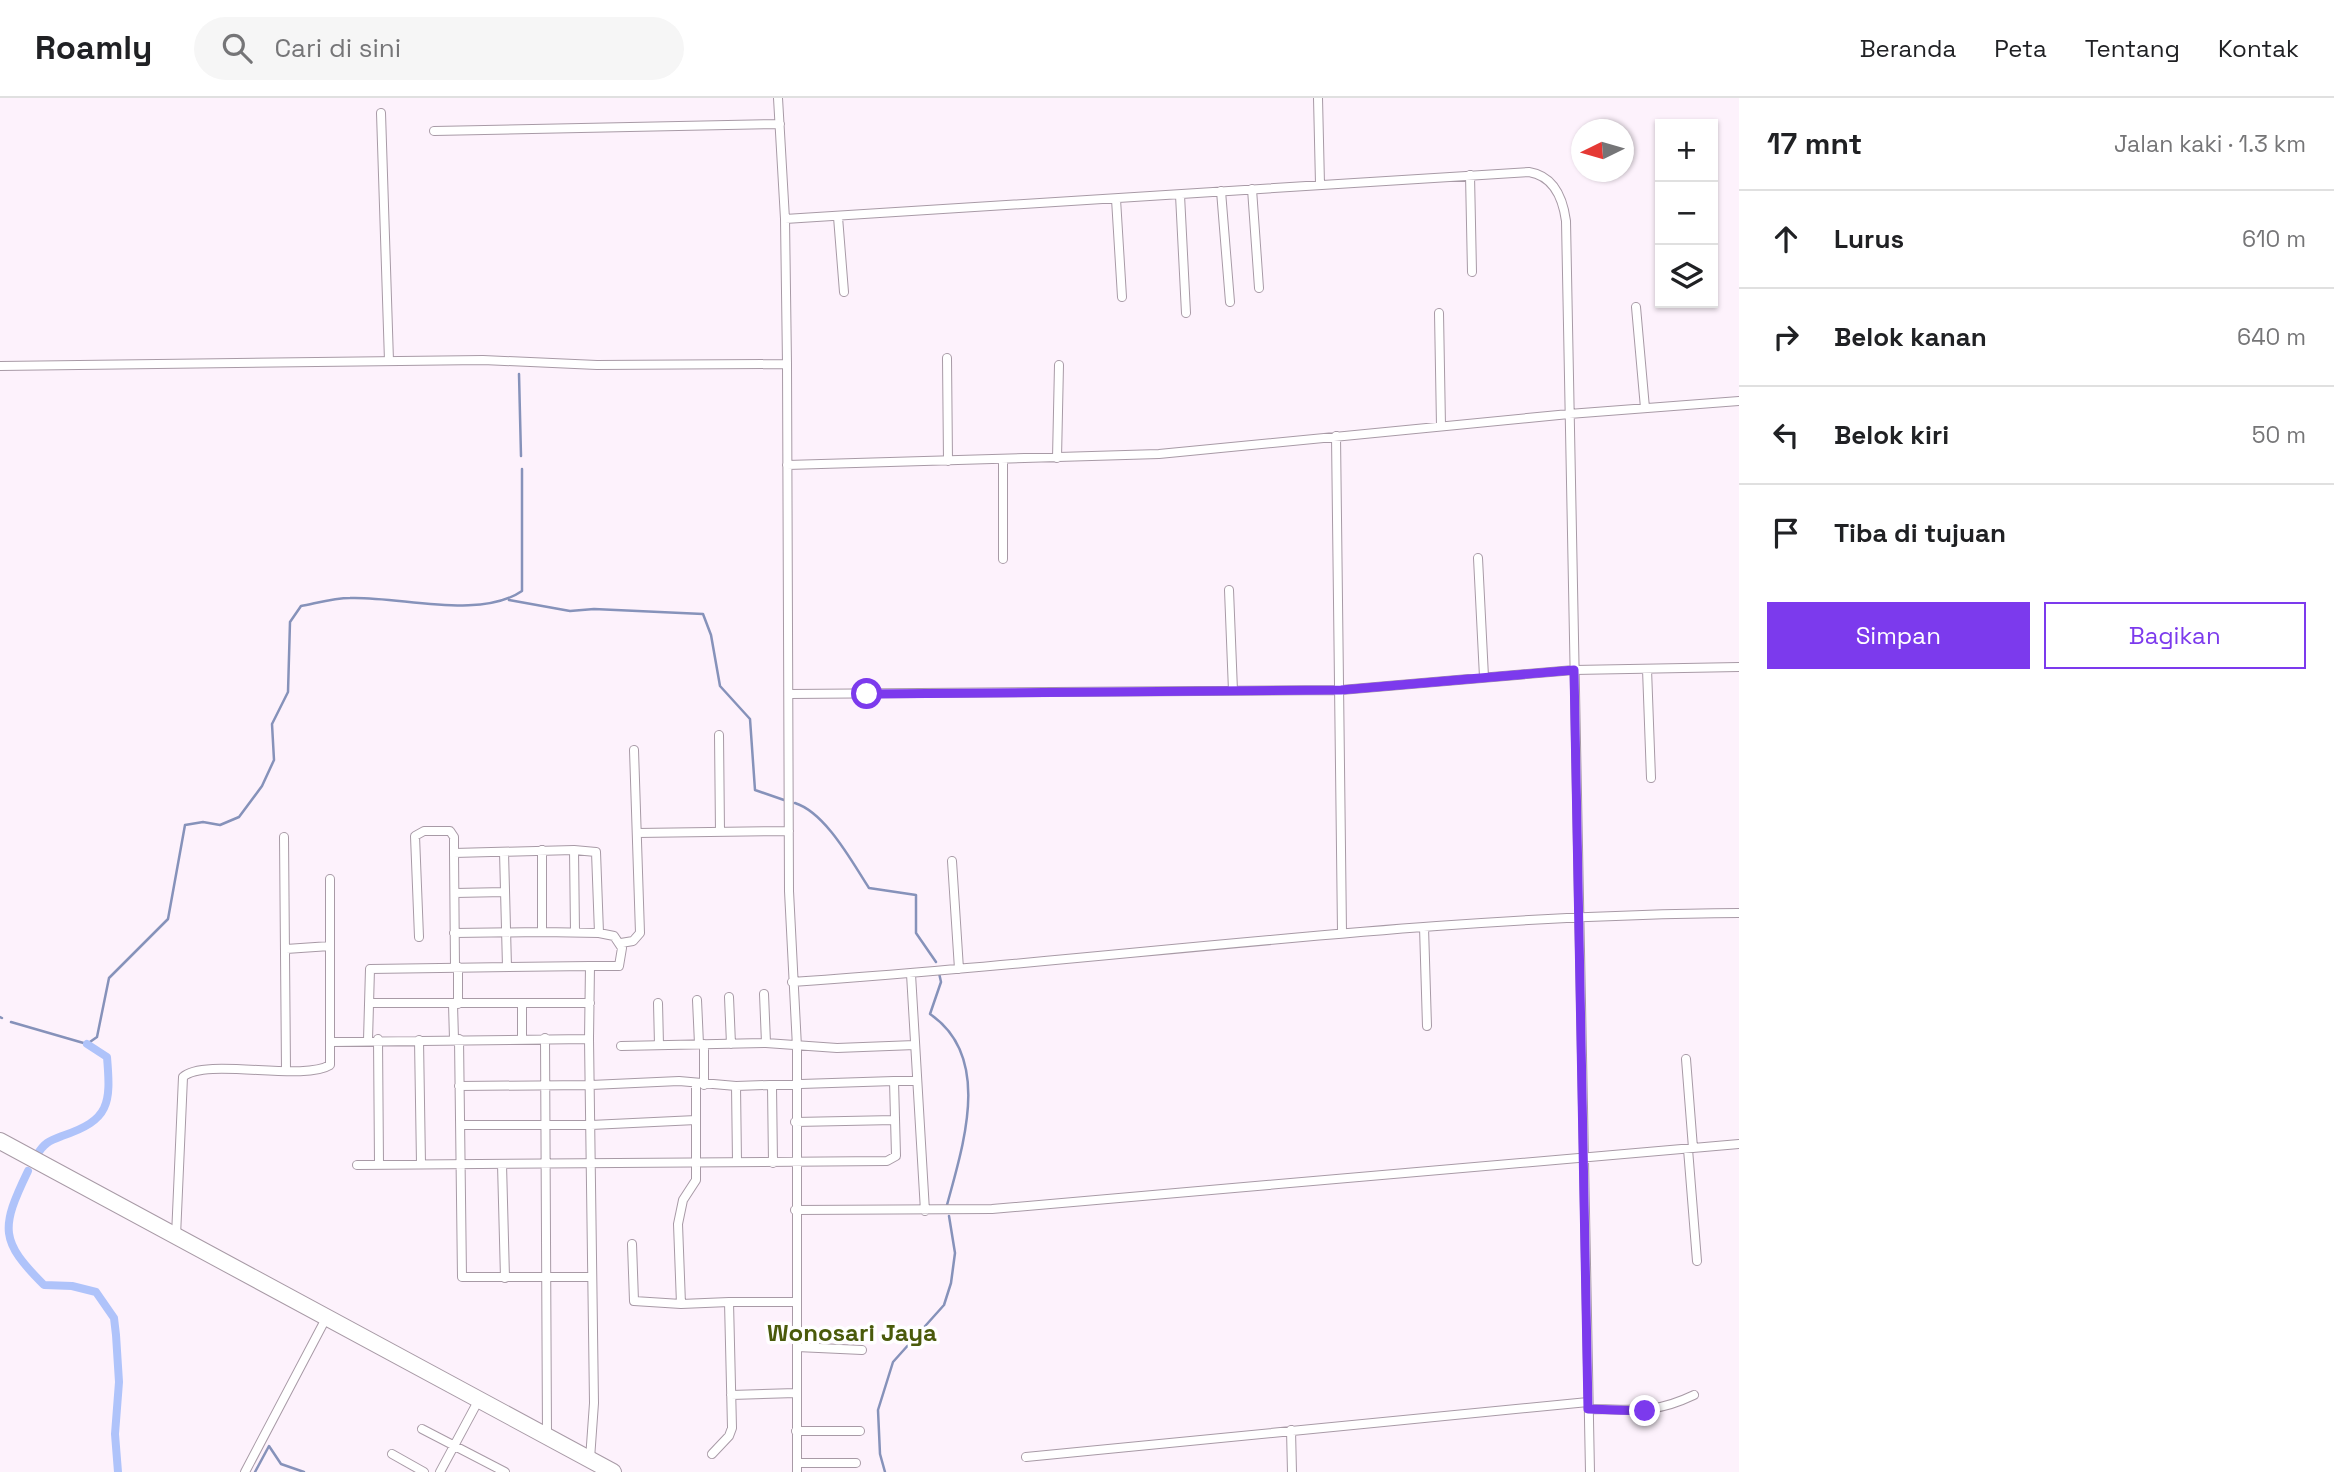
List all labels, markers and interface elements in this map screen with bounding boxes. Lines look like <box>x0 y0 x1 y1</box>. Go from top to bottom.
search box <box>194 17 684 80</box>
text: Roamly <box>35 27 152 69</box>
icon: search <box>218 29 256 67</box>
text: Cari di sini <box>274 31 401 65</box>
text: Beranda <box>1860 33 1956 64</box>
text: Peta <box>1994 33 2047 64</box>
text: Tentang <box>2085 33 2180 64</box>
text: Kontak <box>2218 33 2299 64</box>
north arrow <box>1571 119 1634 182</box>
map controls <box>1655 119 1718 308</box>
button: + <box>1655 119 1718 182</box>
text: 17 mnt <box>1767 124 1862 163</box>
text: Jalan kaki · 1.3 km <box>2114 129 2306 159</box>
button: − <box>1655 182 1718 245</box>
icon: ahead <box>1767 220 1805 258</box>
text: Lurus <box>1834 222 1904 256</box>
text: 610 m <box>2242 224 2306 254</box>
button: layers <box>1655 245 1718 308</box>
icon: right <box>1767 318 1805 356</box>
text: Belok kanan <box>1834 320 1987 354</box>
text: 640 m <box>2237 322 2306 352</box>
icon: left <box>1767 416 1805 454</box>
text: Belok kiri <box>1834 418 1949 452</box>
text: 50 m <box>2252 420 2306 450</box>
icon: arrive <box>1767 514 1805 552</box>
text: Tiba di tujuan <box>1834 516 2006 550</box>
button: Simpan <box>1767 602 2030 669</box>
button: Bagikan <box>2044 602 2306 669</box>
route start <box>851 678 882 709</box>
district label: Wonosari Jaya <box>767 1317 937 1348</box>
route end <box>1629 1395 1660 1426</box>

